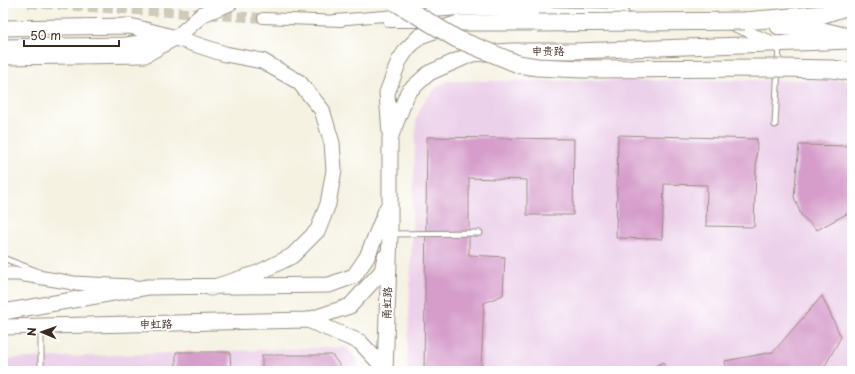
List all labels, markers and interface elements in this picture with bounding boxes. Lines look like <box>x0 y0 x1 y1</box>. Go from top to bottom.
scale bar <box>24 22 119 48</box>
text: 50 m <box>30 26 61 44</box>
street label: 申贵路 <box>532 42 565 59</box>
street label: 甬虹路 <box>377 286 396 320</box>
north arrow <box>22 312 62 352</box>
street label: 申虹路 <box>139 315 173 332</box>
text: N <box>23 327 40 336</box>

